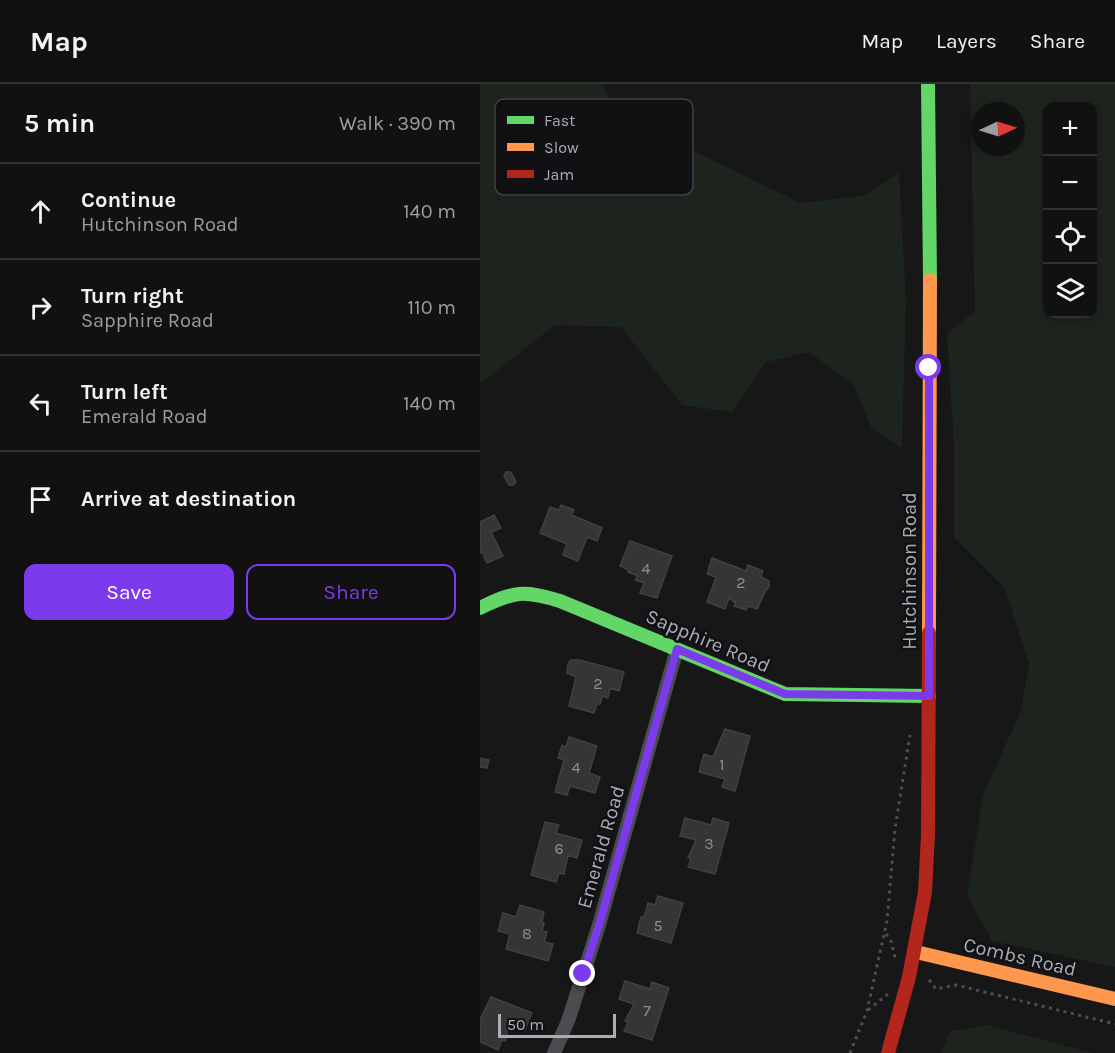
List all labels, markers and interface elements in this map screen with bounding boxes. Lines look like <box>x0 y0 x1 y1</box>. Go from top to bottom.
text: Map <box>30 25 88 58</box>
text: Map <box>861 29 903 53</box>
text: Layers <box>936 29 997 53</box>
text: Share <box>1030 29 1085 53</box>
legend <box>495 99 693 195</box>
north arrow <box>971 102 1025 156</box>
map controls <box>1043 102 1097 318</box>
button: + <box>1043 102 1097 156</box>
text: 5 min <box>24 108 95 139</box>
text: Fast <box>544 111 575 130</box>
text: Walk · 390 m <box>339 112 456 135</box>
text: Slow <box>544 138 579 157</box>
button: − <box>1043 156 1097 210</box>
text: Jam <box>544 165 574 184</box>
text: Continue <box>81 187 176 213</box>
icon: ahead <box>24 195 57 228</box>
text: 140 m <box>403 200 456 223</box>
button: locate <box>1043 210 1097 264</box>
text: Hutchinson Road <box>81 213 239 236</box>
button: layers <box>1043 264 1097 318</box>
text: Turn right <box>81 283 184 309</box>
icon: right <box>24 291 57 324</box>
text: 110 m <box>407 296 456 319</box>
text: Sapphire Road <box>81 309 214 332</box>
route start <box>915 354 941 380</box>
text: Turn left <box>81 379 168 405</box>
icon: left <box>24 387 57 420</box>
text: 140 m <box>403 392 456 415</box>
text: Emerald Road <box>81 405 208 428</box>
icon: arrive <box>24 483 57 516</box>
text: Arrive at destination <box>81 486 296 512</box>
street label: Hutchinson Road <box>898 492 921 650</box>
house number: 4 <box>642 559 651 578</box>
button: Save <box>24 564 234 620</box>
button: Share <box>246 564 456 620</box>
house number: 2 <box>736 573 746 592</box>
street label: Sapphire Road <box>642 604 774 678</box>
house number: 2 <box>593 674 603 693</box>
house number: 1 <box>719 755 725 774</box>
house number: 4 <box>572 758 581 777</box>
street label: Emerald Road <box>572 783 630 911</box>
house number: 3 <box>704 834 714 853</box>
house number: 6 <box>554 839 564 858</box>
house number: 5 <box>653 916 663 935</box>
house number: 8 <box>522 924 532 943</box>
street label: Combs Road <box>961 933 1079 981</box>
route end <box>569 960 595 986</box>
house number: 7 <box>643 1001 651 1020</box>
scale bar <box>498 1011 616 1038</box>
text: 50 m <box>507 1015 544 1034</box>

